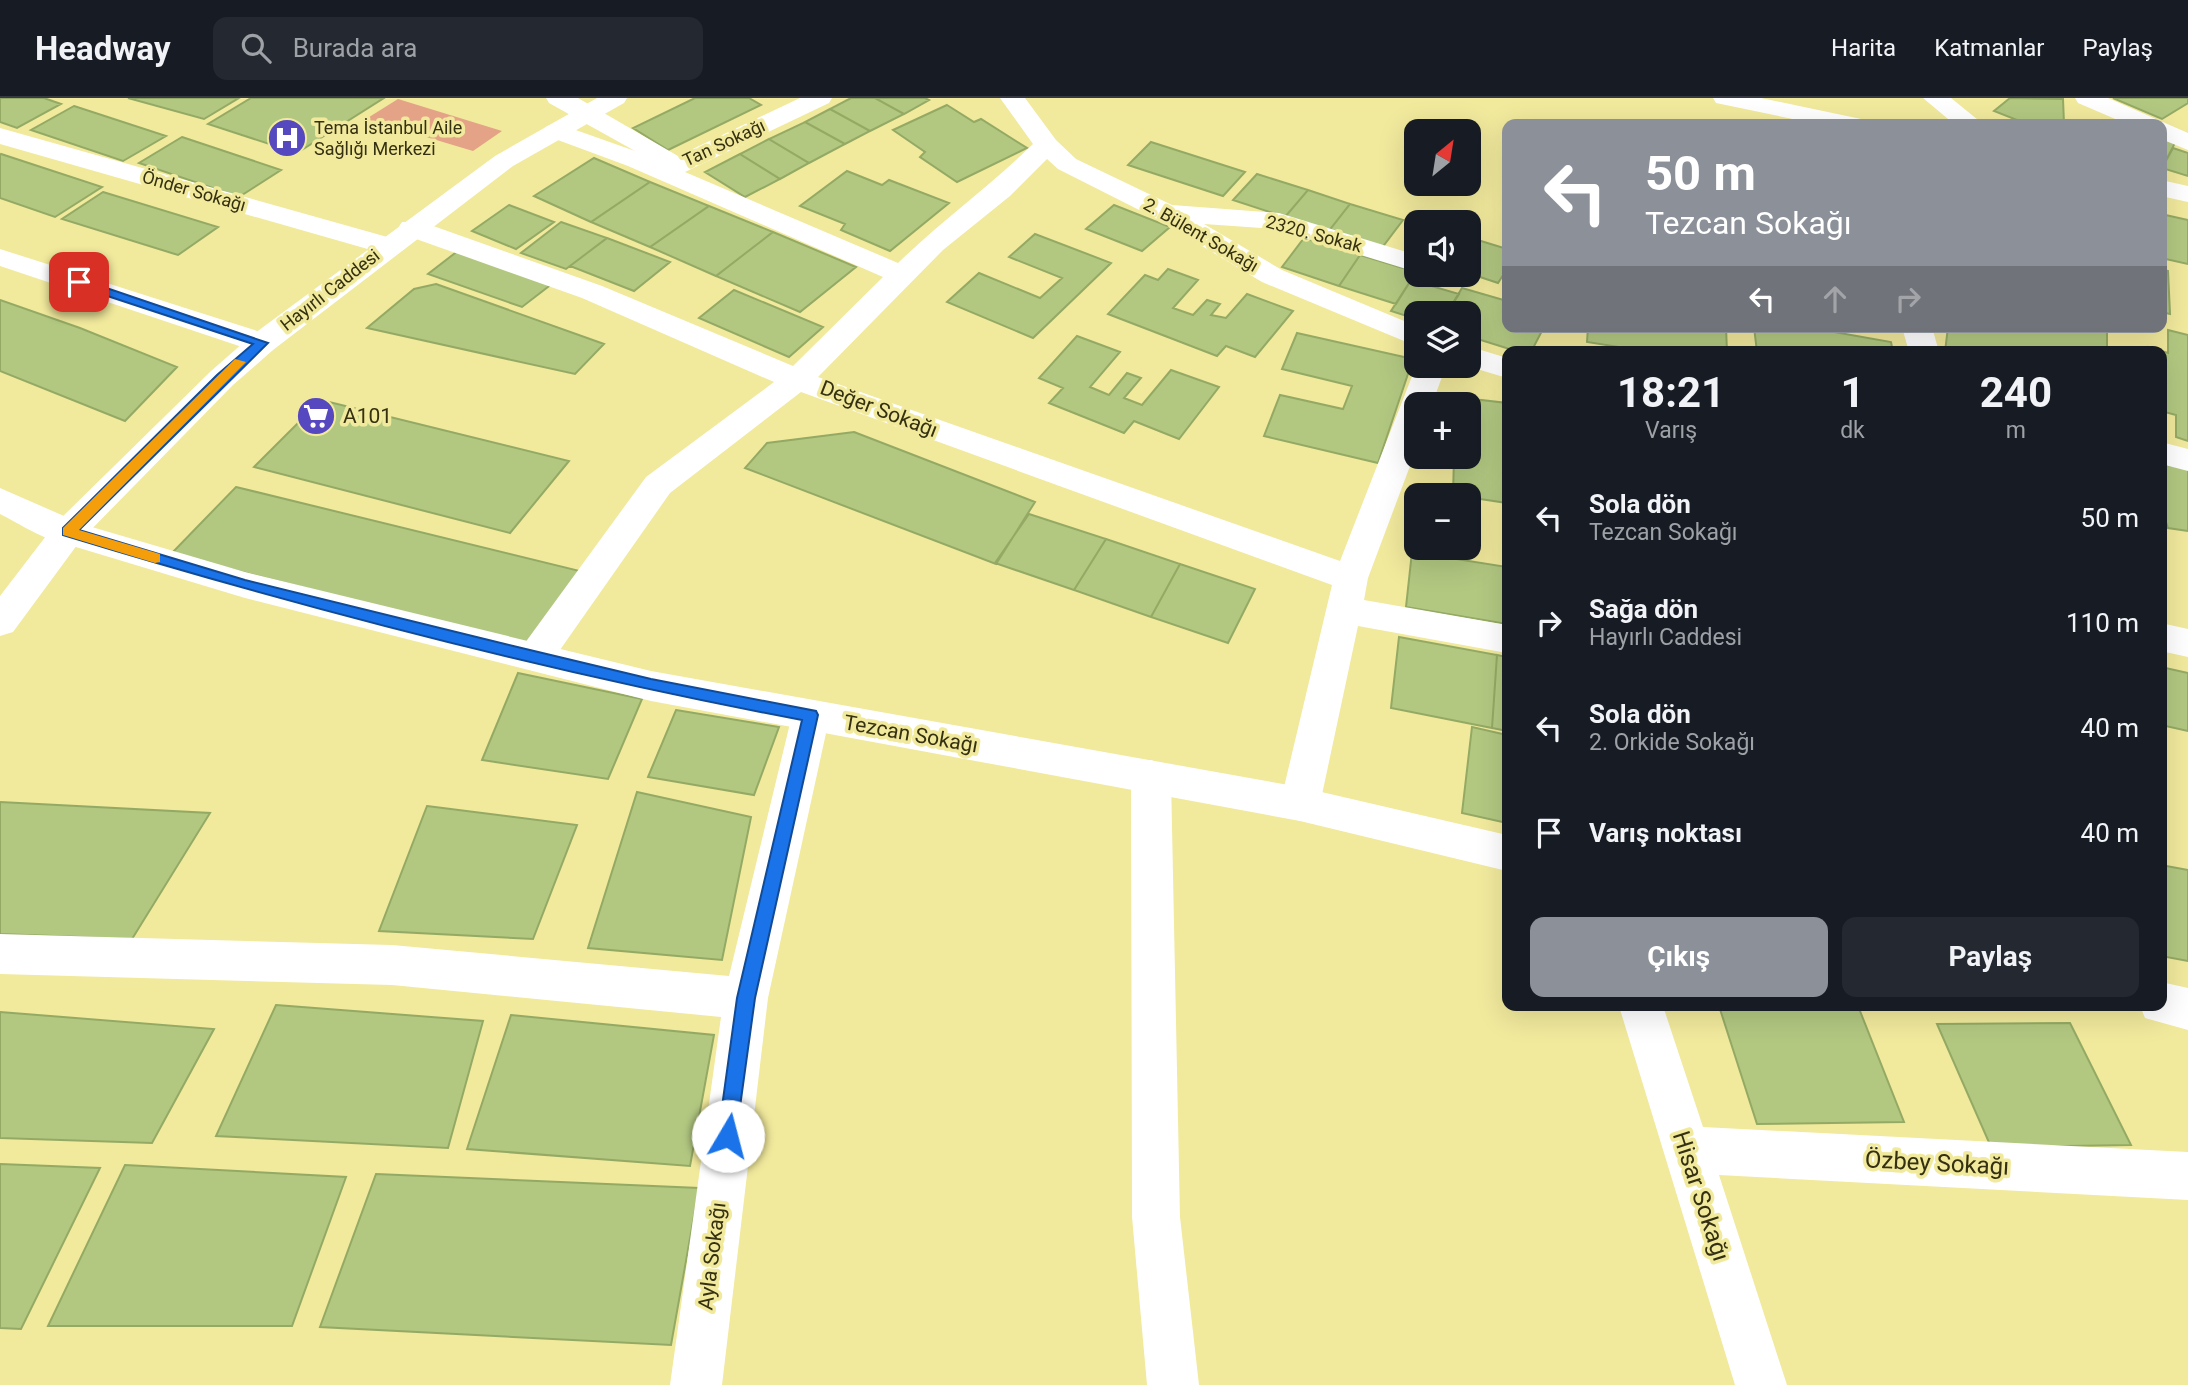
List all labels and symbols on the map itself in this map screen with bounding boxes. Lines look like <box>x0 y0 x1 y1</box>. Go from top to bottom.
street label: Tan Sokağı <box>679 114 768 171</box>
hospital icon: Tema İstanbul Aile Sağlığı Merkezi <box>266 117 308 159</box>
place label: Tema İstanbul Aile Sağlığı Merkezi <box>314 117 462 159</box>
north arrow <box>1404 119 1480 196</box>
street label: Önder Sokağı <box>140 166 248 215</box>
street label: 2. Bülent Sokağı <box>1140 193 1262 276</box>
street label: 2320. Sokak <box>1264 211 1365 257</box>
street label: Hayırlı Caddesi <box>276 244 383 335</box>
pin <box>49 252 109 312</box>
street label: Değer Sokağı <box>817 376 941 442</box>
supermarket icon: A101 <box>295 395 337 437</box>
place label: A101 <box>343 404 392 428</box>
street label: Tezcan Sokağı <box>842 710 980 758</box>
position arrow <box>691 1099 765 1173</box>
street label: Hisar Sokağı <box>1667 1127 1735 1265</box>
street label: Özbey Sokağı <box>1864 1145 2010 1181</box>
street label: Ayla Sokağı <box>693 1201 731 1311</box>

